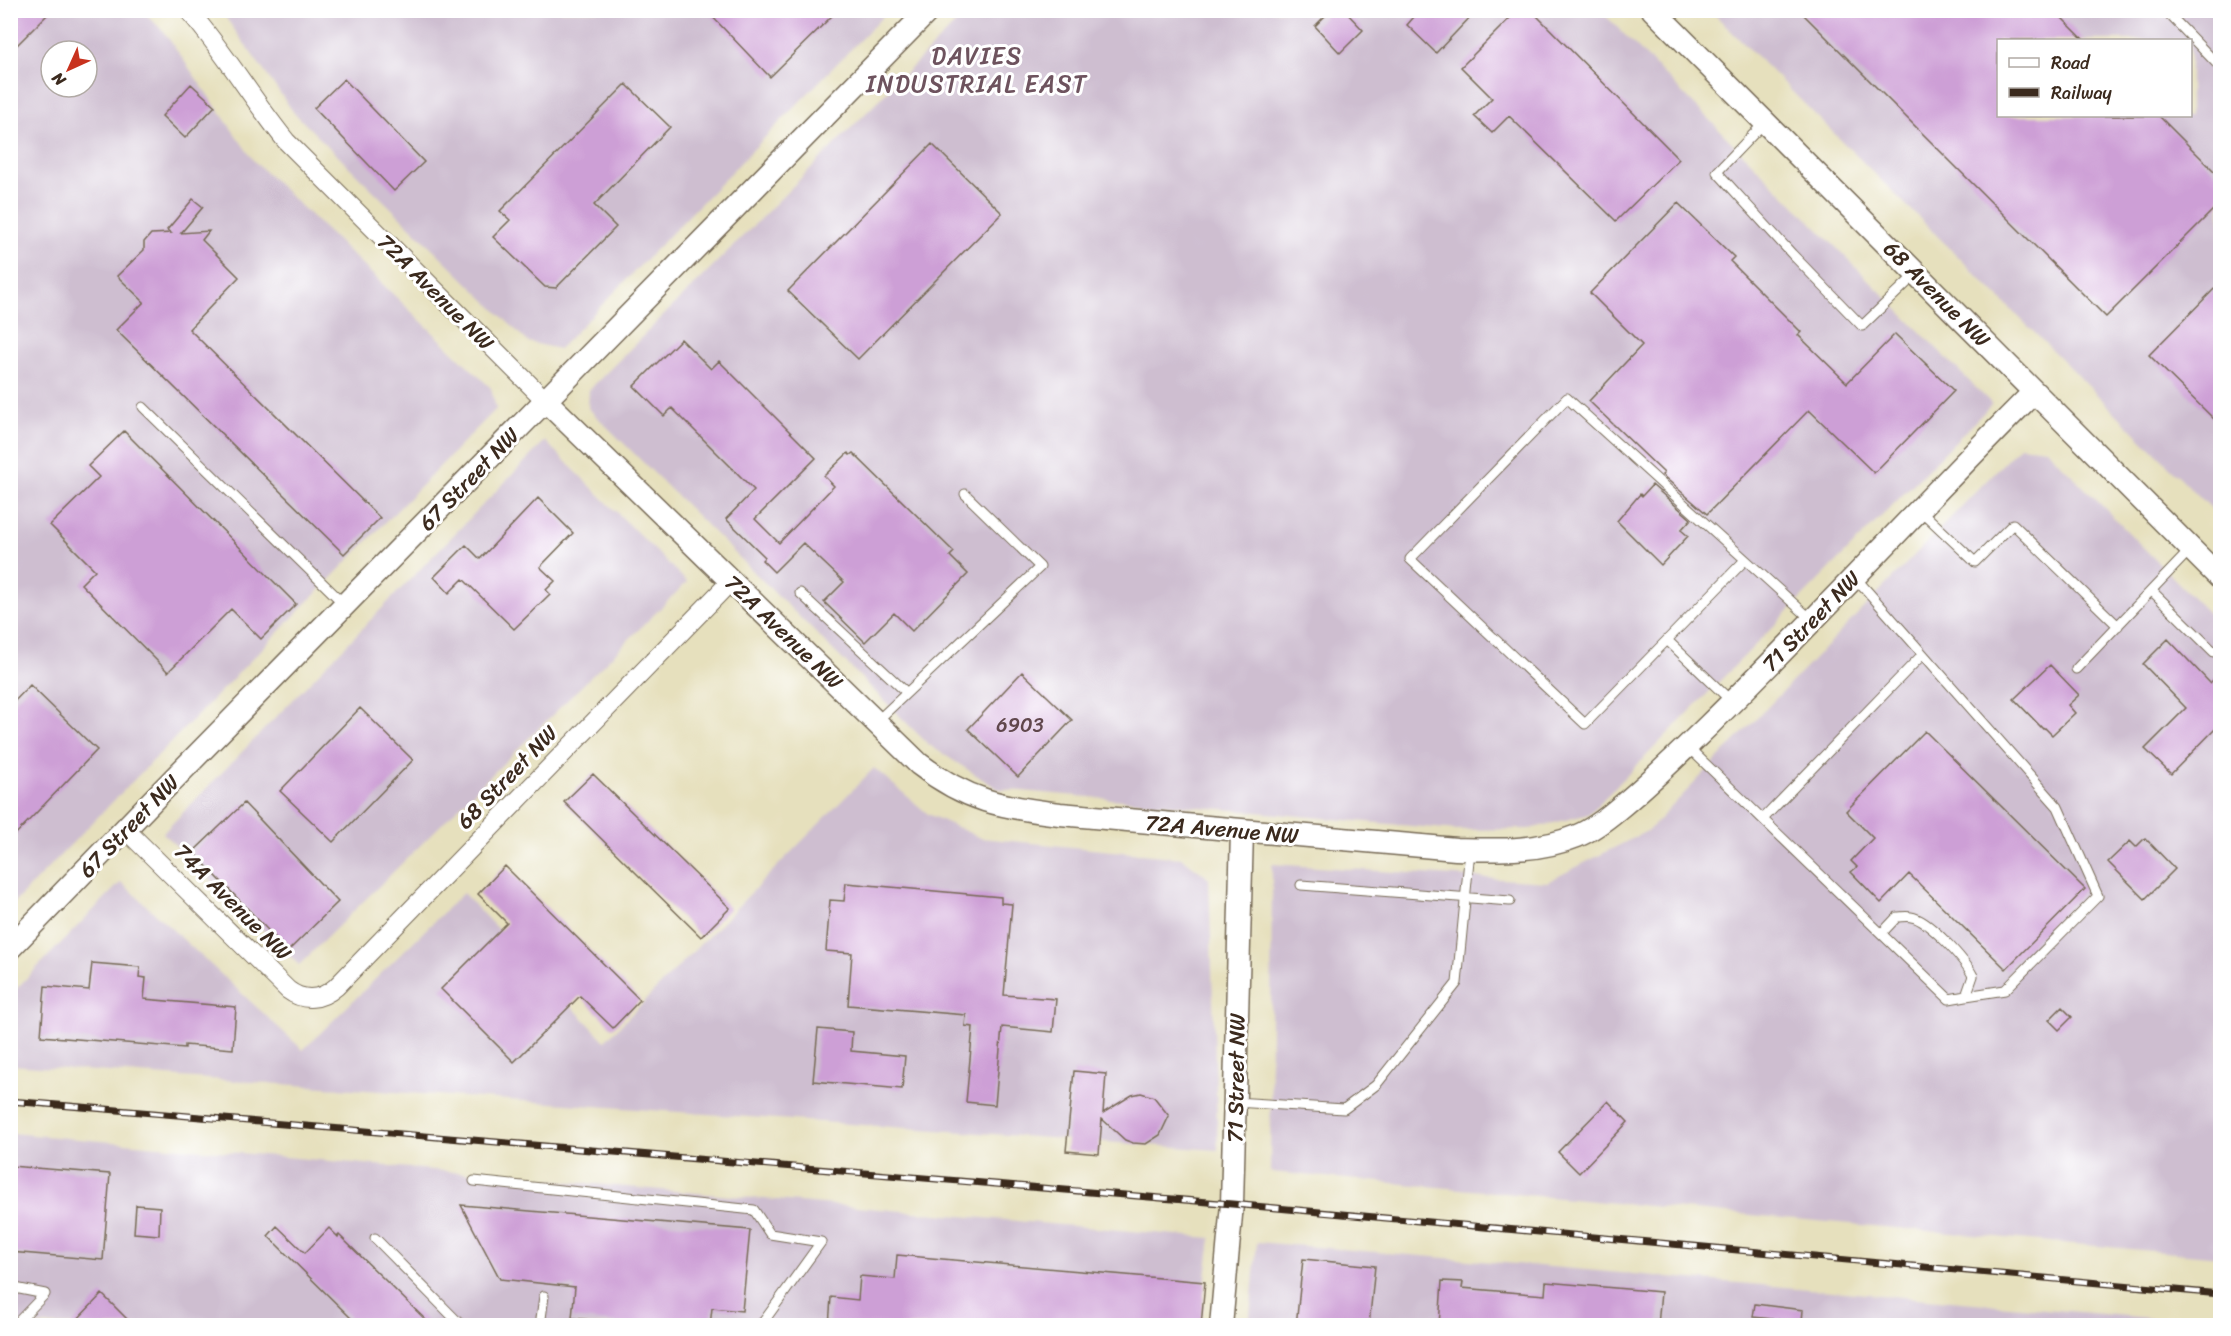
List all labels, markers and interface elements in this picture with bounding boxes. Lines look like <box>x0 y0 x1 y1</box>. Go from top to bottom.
district label: DAVIES INDUSTRIAL EAST <box>865 35 1088 105</box>
north arrow <box>39 39 99 99</box>
legend <box>1997 39 2192 117</box>
text: Road <box>2051 47 2091 79</box>
text: N <box>44 64 74 94</box>
text: Railway <box>2051 77 2113 109</box>
street label: 72A Avenue NW <box>368 224 505 361</box>
street label: 68 Avenue NW <box>1874 231 2001 358</box>
street label: 67 Street NW <box>409 417 530 540</box>
street label: 71 Street NW <box>1752 560 1871 681</box>
street label: 72A Avenue NW <box>715 565 853 700</box>
house number: 6903 <box>996 708 1044 743</box>
street label: 68 Street NW <box>447 715 568 839</box>
street label: 67 Street NW <box>69 764 190 887</box>
street label: 72A Avenue NW <box>1144 803 1301 855</box>
street label: 74A Avenue NW <box>164 833 302 971</box>
street label: 71 Street NW <box>1215 1012 1257 1143</box>

